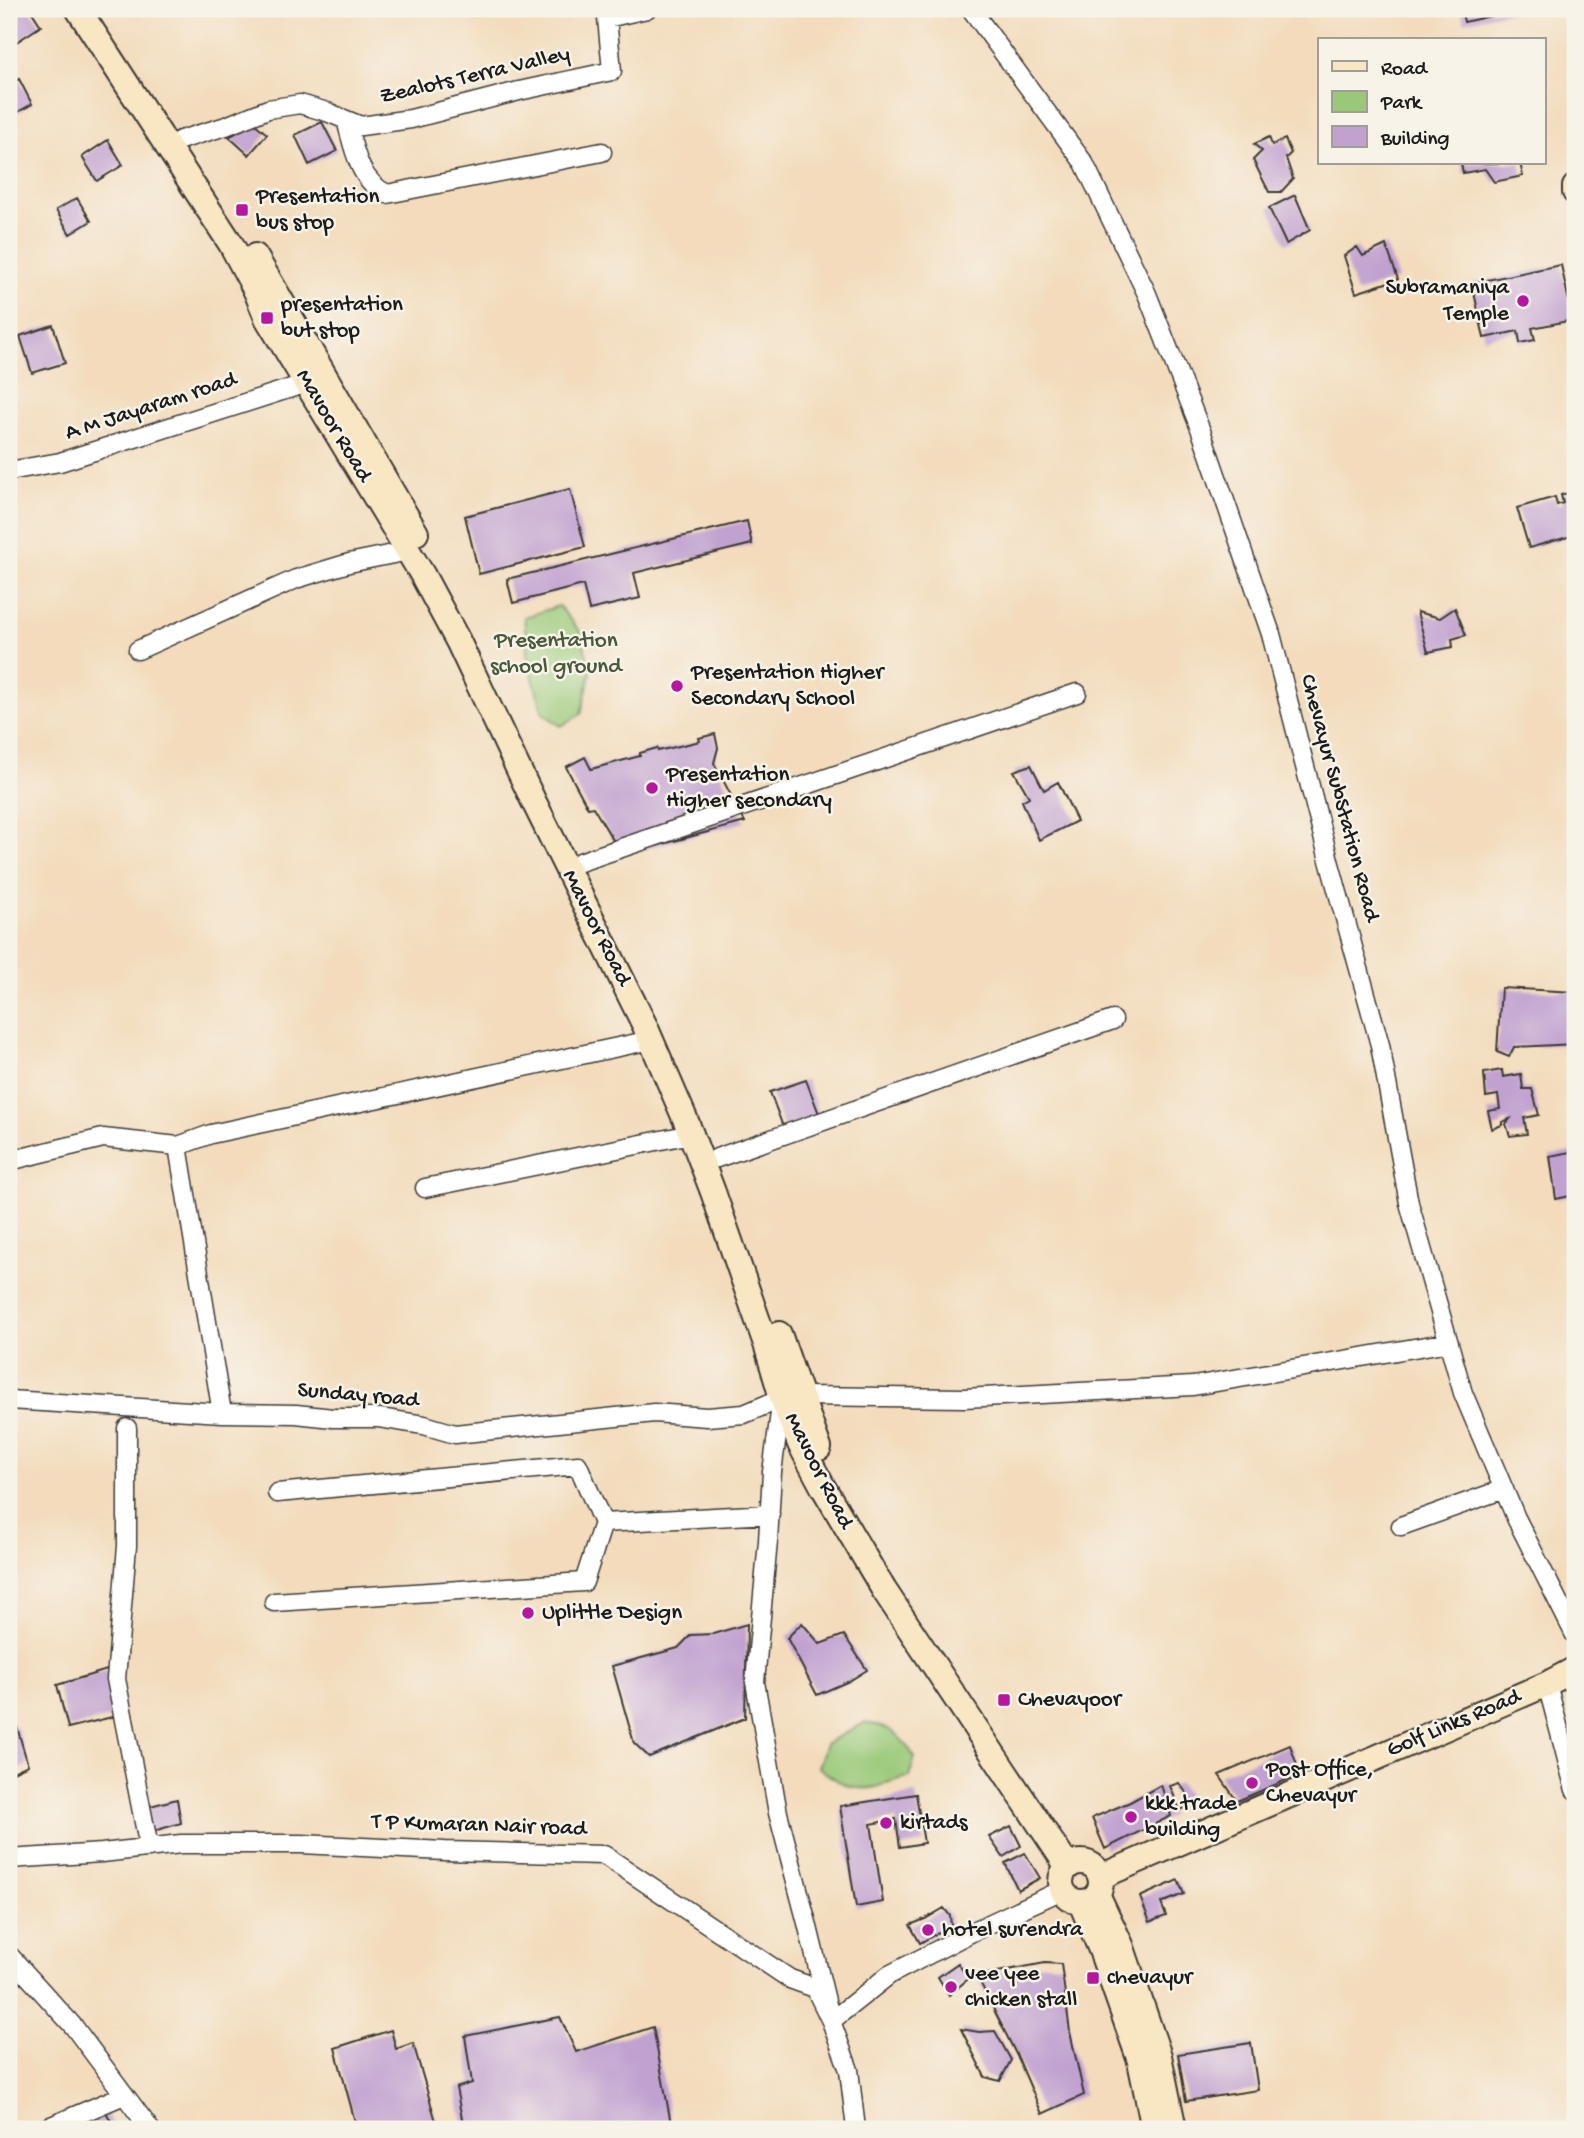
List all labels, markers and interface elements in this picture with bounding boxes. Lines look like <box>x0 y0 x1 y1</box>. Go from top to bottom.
legend <box>1318 38 1546 164</box>
street label: Zealots Terra Valley <box>377 41 573 111</box>
text: Road <box>1381 58 1429 83</box>
text: Park <box>1380 92 1424 117</box>
text: Building <box>1380 128 1450 153</box>
place label: Presentation bus stop <box>255 184 379 237</box>
marker: Presentation bus stop <box>234 202 250 218</box>
place label: Subramaniya Temple <box>1385 275 1510 328</box>
place label: presentation but stop <box>280 292 403 345</box>
marker: Subramaniya Temple <box>1515 293 1531 309</box>
marker: presentation but stop <box>259 310 275 326</box>
street label: Mavoor Road <box>289 365 378 488</box>
street label: A M Jayaram road <box>62 366 241 447</box>
park label: Presentation school ground <box>490 628 623 681</box>
place label: Presentation Higher Secondary School <box>690 660 885 713</box>
street label: Chevayur SubStation Road <box>1293 672 1385 926</box>
marker: Presentation Higher Secondary School <box>669 678 685 694</box>
place label: Presentation Higher secondary <box>665 762 832 815</box>
marker: Presentation Higher secondary <box>644 780 660 796</box>
street label: Mavoor Road <box>555 865 637 992</box>
street label: Sunday road <box>296 1377 421 1415</box>
street label: Mavoor Road <box>777 1408 859 1535</box>
place label: Uplittle Design <box>542 1600 682 1627</box>
marker: Uplittle Design <box>520 1605 536 1621</box>
street label: Golf Links Road <box>1383 1683 1526 1764</box>
place label: Chevayoor <box>1018 1687 1123 1714</box>
marker: Chevayoor <box>996 1692 1012 1708</box>
place label: Post Office, Chevayur <box>1265 1757 1374 1810</box>
marker: Post Office, Chevayur <box>1244 1775 1260 1791</box>
place label: kkk trade building <box>1145 1791 1238 1844</box>
street label: T P Kumaran Nair road <box>369 1809 588 1843</box>
marker: kkk trade building <box>1123 1809 1139 1825</box>
place label: kirtads <box>900 1810 968 1837</box>
marker: kirtads <box>878 1815 894 1831</box>
place label: hotel surendra <box>942 1917 1084 1944</box>
marker: hotel surendra <box>920 1922 936 1938</box>
place label: vee yee chicken stall <box>965 1961 1077 2014</box>
place label: chevayur <box>1107 1965 1194 1992</box>
marker: chevayur <box>1085 1970 1101 1986</box>
marker: vee yee chicken stall <box>943 1979 959 1995</box>

